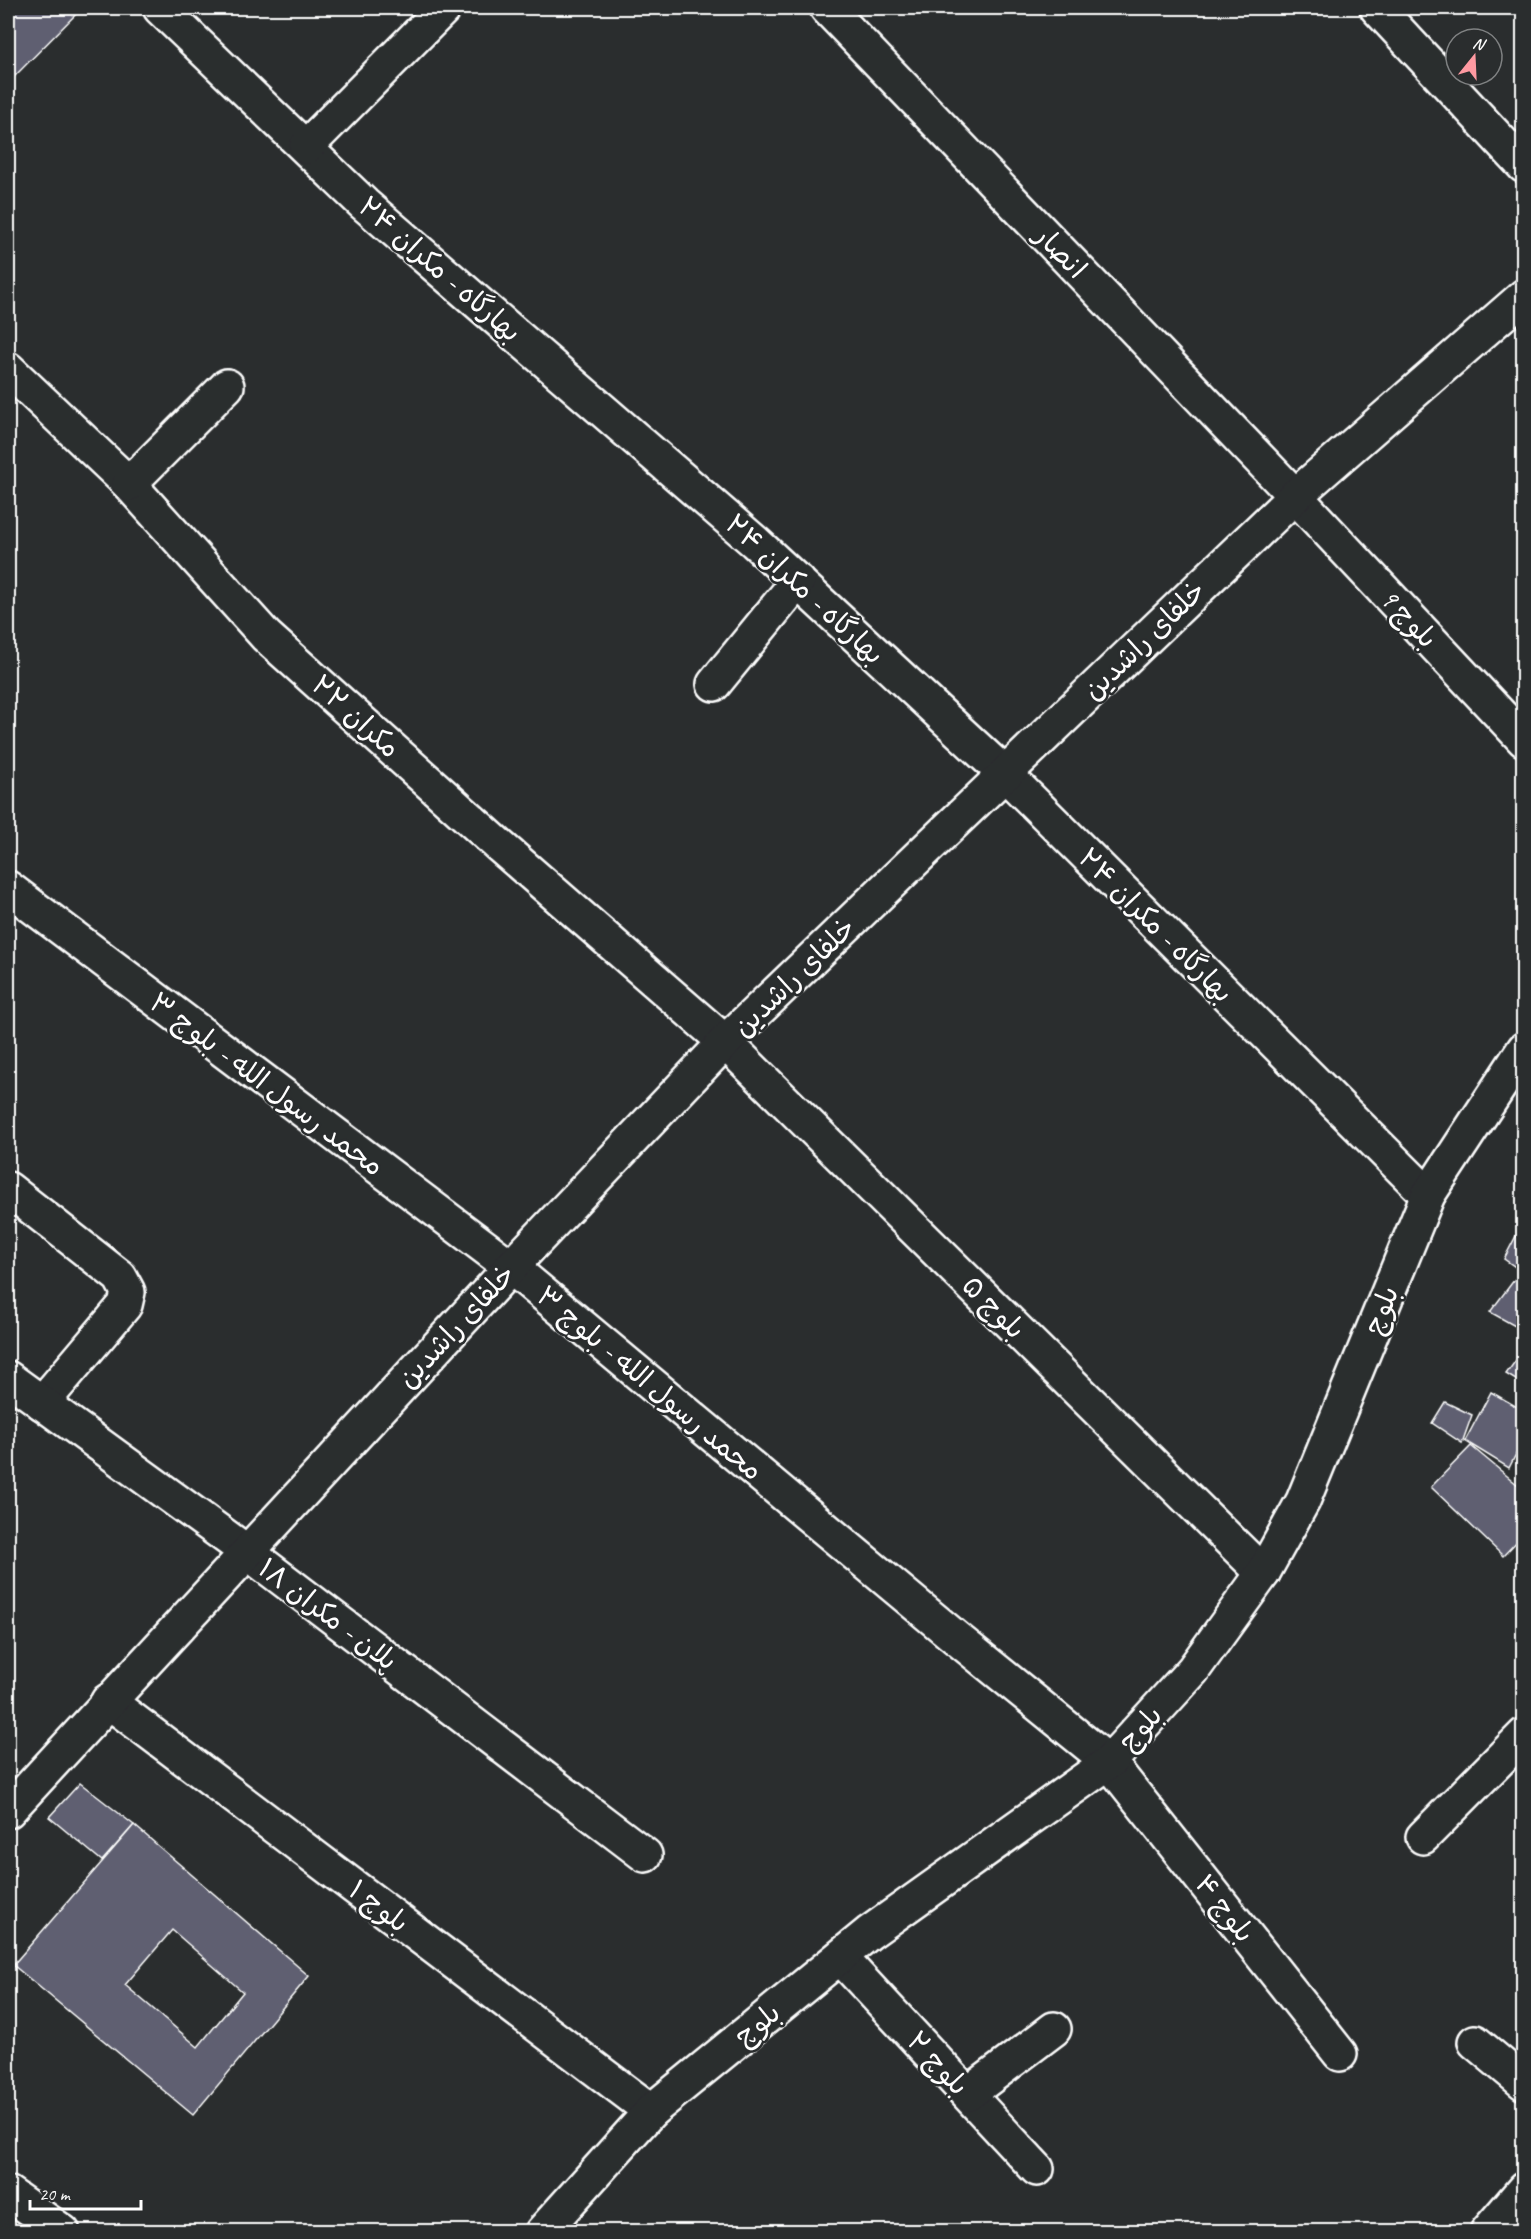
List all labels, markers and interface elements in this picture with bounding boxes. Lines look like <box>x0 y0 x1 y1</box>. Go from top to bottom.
north arrow <box>1444 27 1504 87</box>
text: N <box>1471 33 1489 56</box>
street label: بهارگاه - مکران ۲۴ <box>351 189 529 349</box>
street label: انصار <box>1026 217 1094 286</box>
street label: بهارگاه - مکران ۲۴ <box>718 506 892 672</box>
street label: خلفای راشدین <box>1075 573 1213 707</box>
street label: بلوچ 9 <box>1372 581 1445 656</box>
street label: مکران ۲۲ <box>304 667 408 765</box>
street label: بهارگاه - مکران ۲۴ <box>1071 840 1241 1010</box>
street label: خلفای راشدین <box>725 910 863 1044</box>
street label: محمد رسول الله - بلوچ ۳ <box>142 984 391 1184</box>
street label: خلفای راشدین <box>390 1257 522 1395</box>
street label: بلوچ ۵ <box>954 1268 1033 1347</box>
street label: محمد رسول الله - بلوچ ۳ <box>529 1278 770 1489</box>
street label: بلوچ <box>1355 1280 1407 1340</box>
street label: پلان - مکران ۱۸ <box>251 1550 405 1679</box>
street label: بلوچ <box>1110 1698 1170 1759</box>
street label: بلوچ ۴ <box>1187 1867 1263 1950</box>
street label: بلوچ ۱ <box>341 1872 416 1941</box>
street label: بلوچ <box>727 1995 788 2054</box>
street label: بلوچ ۲ <box>899 2024 976 2103</box>
scale bar <box>30 2173 141 2211</box>
text: 20 m <box>39 2183 72 2205</box>

